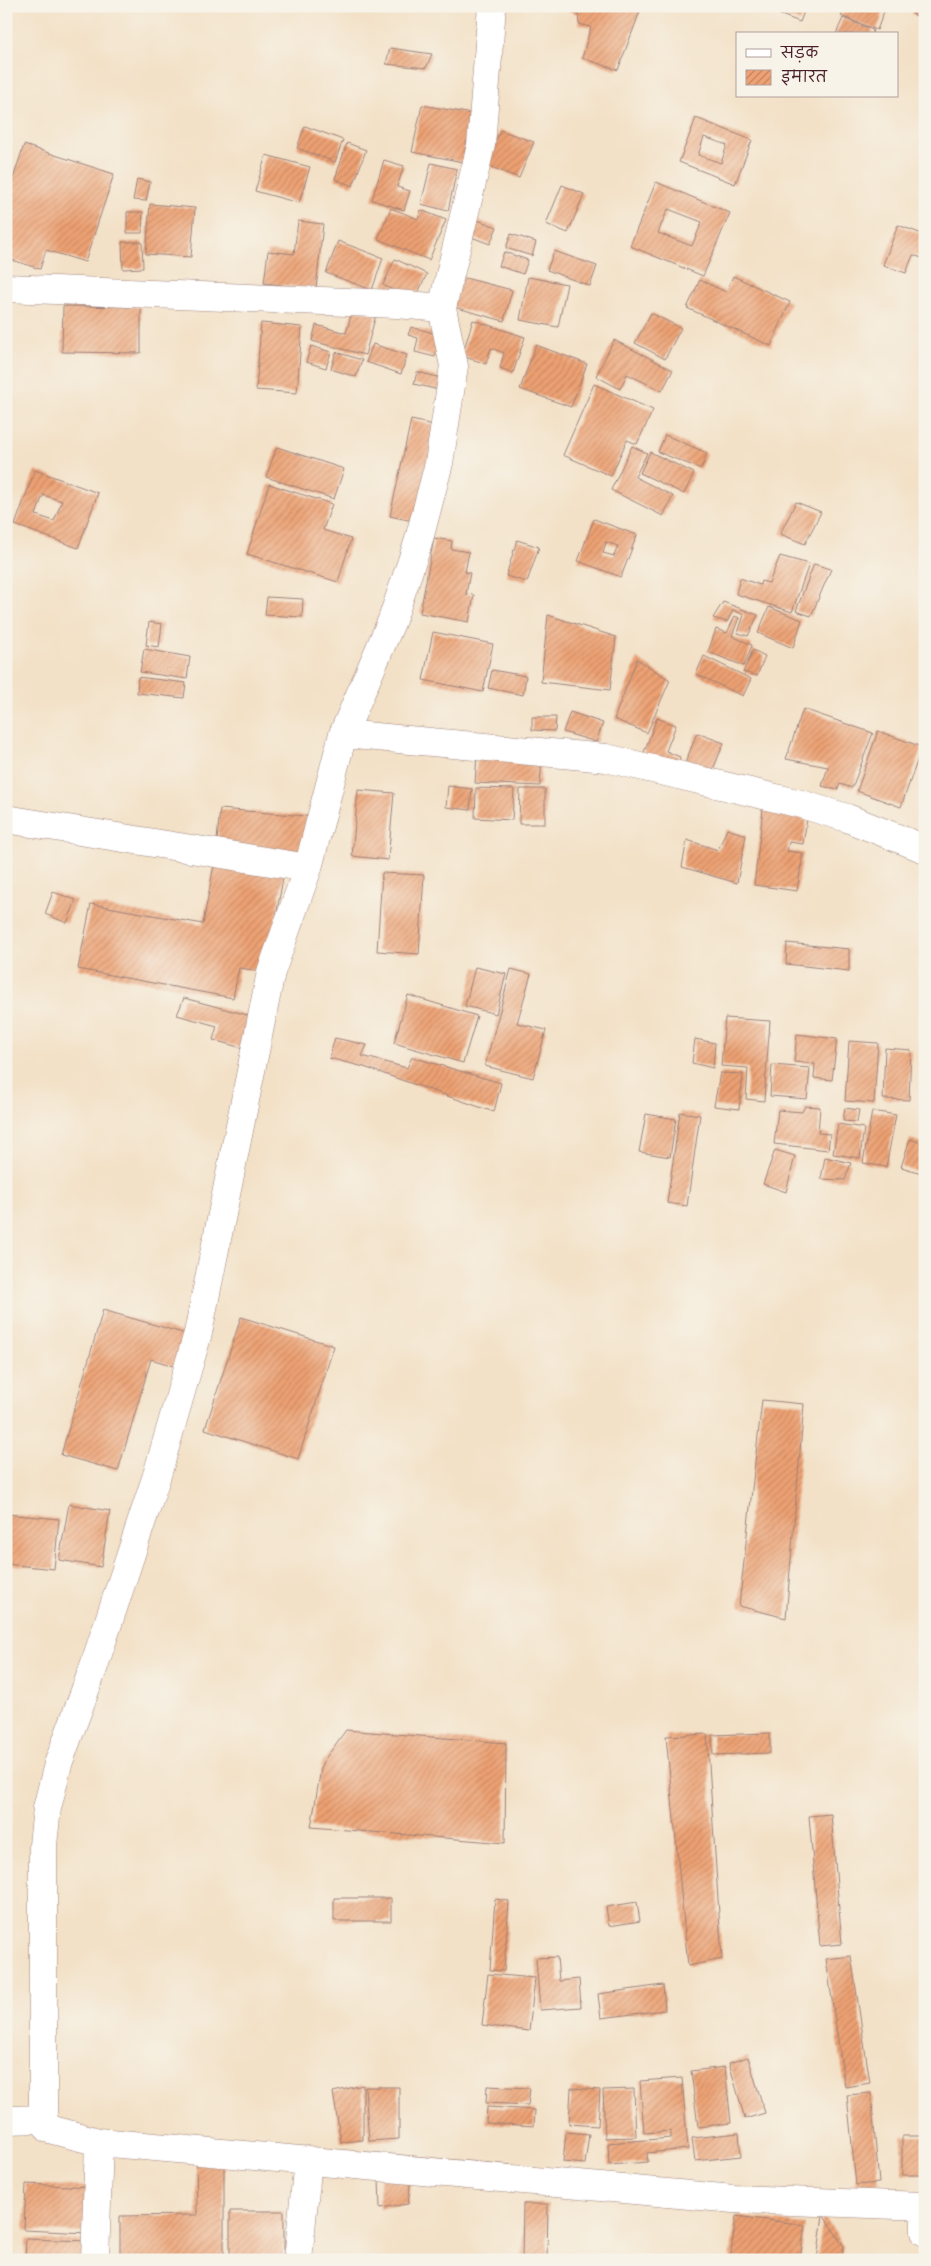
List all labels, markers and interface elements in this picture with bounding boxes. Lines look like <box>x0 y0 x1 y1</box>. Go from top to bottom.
legend <box>736 32 898 98</box>
text: सड़क <box>780 46 819 64</box>
text: इमारत <box>781 69 828 88</box>

